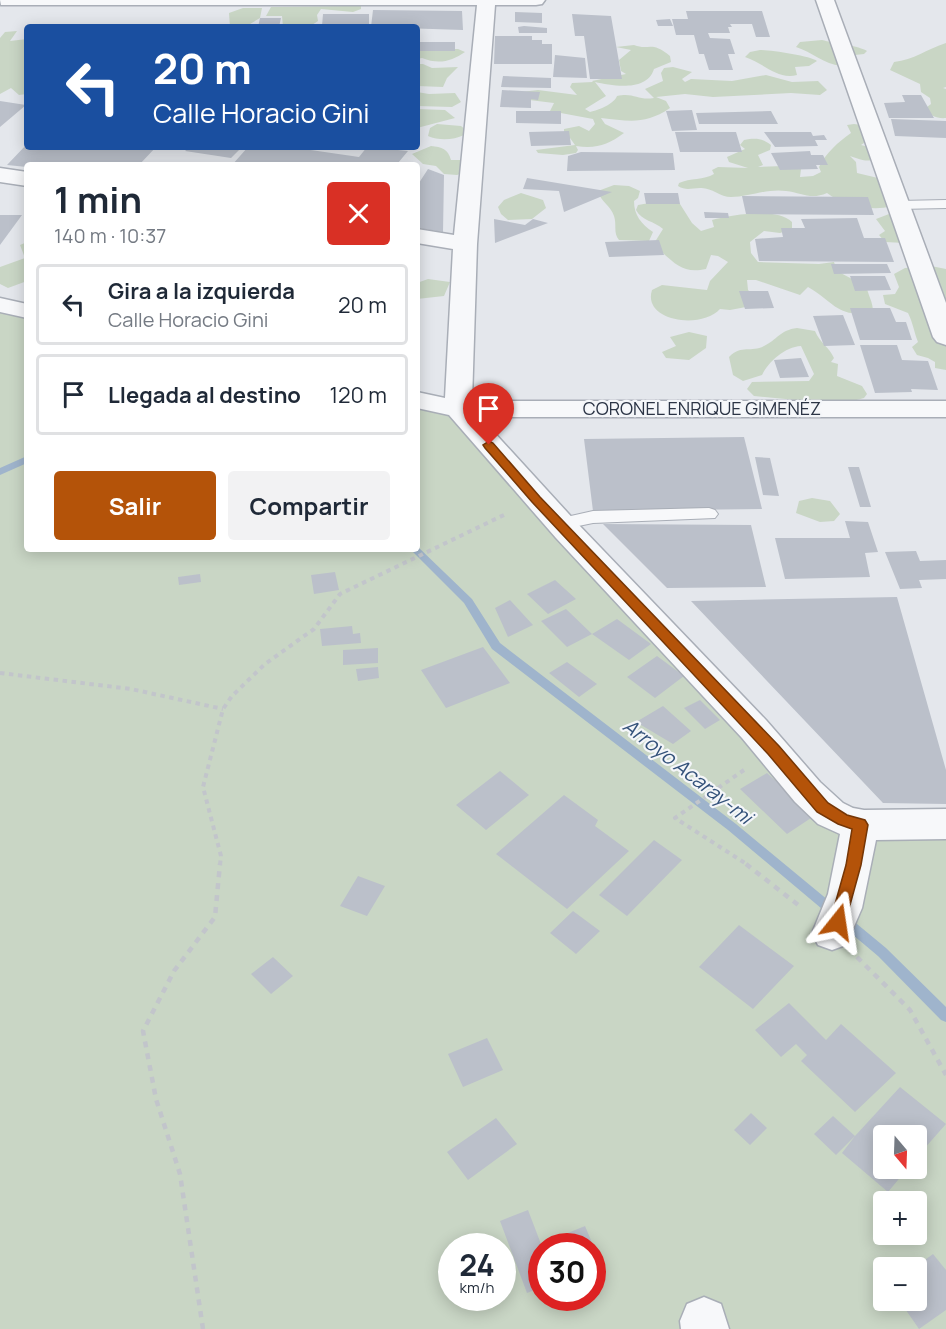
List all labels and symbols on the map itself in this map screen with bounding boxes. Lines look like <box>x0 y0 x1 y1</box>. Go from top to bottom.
pin <box>463 383 514 445</box>
street label: CORONEL ENRIQUE GIMENÉZ <box>583 396 821 420</box>
water label: Arroyo Acaray-mi <box>618 712 760 831</box>
position arrow <box>806 890 870 954</box>
north arrow <box>873 1125 927 1179</box>
speed limit sign: 30 <box>528 1233 606 1311</box>

